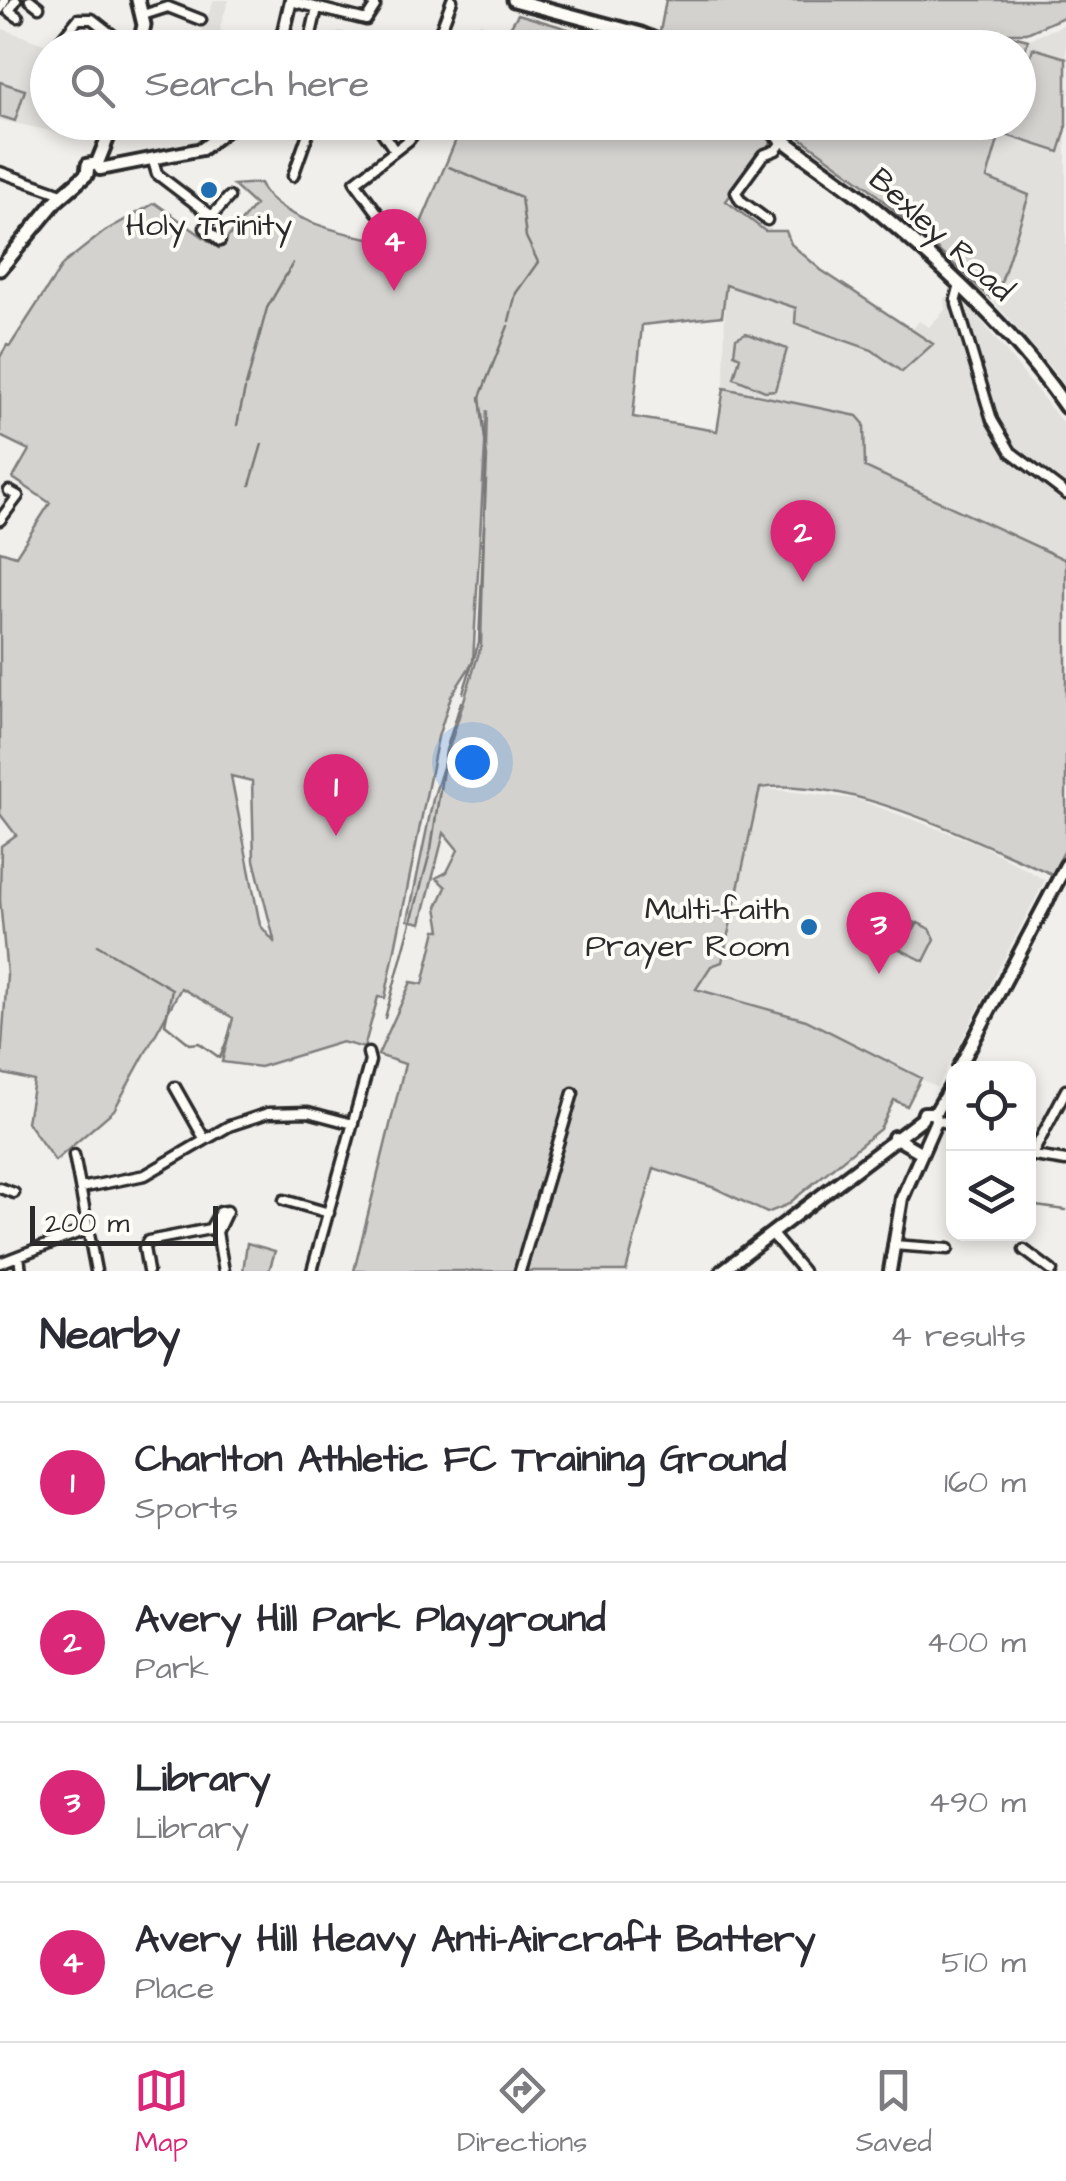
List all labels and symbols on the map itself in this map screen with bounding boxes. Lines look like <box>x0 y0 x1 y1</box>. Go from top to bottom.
street label: Bexley Road <box>859 158 1023 312</box>
marker: Holy Trinity <box>198 179 220 201</box>
place label: Holy Trinity <box>126 203 292 248</box>
pin: 4 <box>362 208 426 291</box>
pin: 2 <box>770 500 836 582</box>
your location <box>447 737 498 788</box>
pin: 1 <box>304 754 368 836</box>
place label: Multi-faith Prayer Room <box>586 887 789 969</box>
pin: 3 <box>846 892 912 974</box>
marker: Multi-faith Prayer Room <box>798 916 820 938</box>
scale bar <box>30 1201 218 1246</box>

